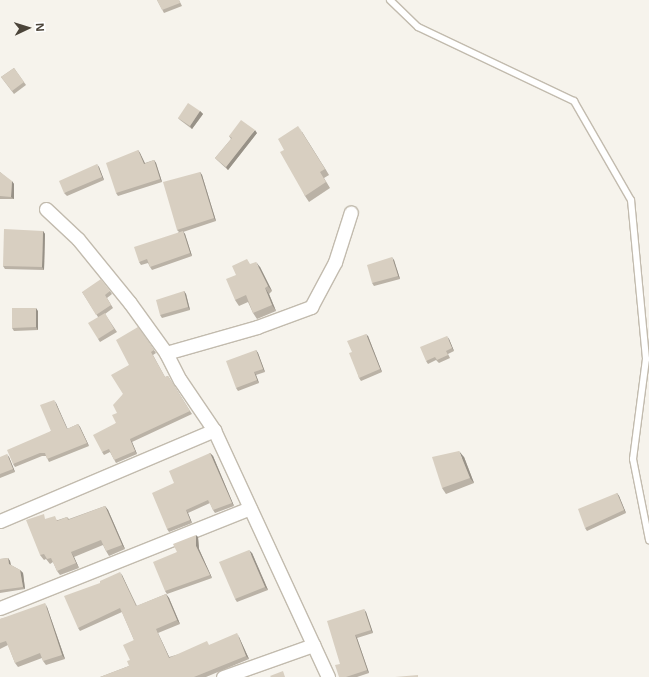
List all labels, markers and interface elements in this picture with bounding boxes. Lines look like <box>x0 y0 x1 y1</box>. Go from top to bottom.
north arrow <box>8 8 48 48</box>
text: N <box>33 22 48 32</box>

